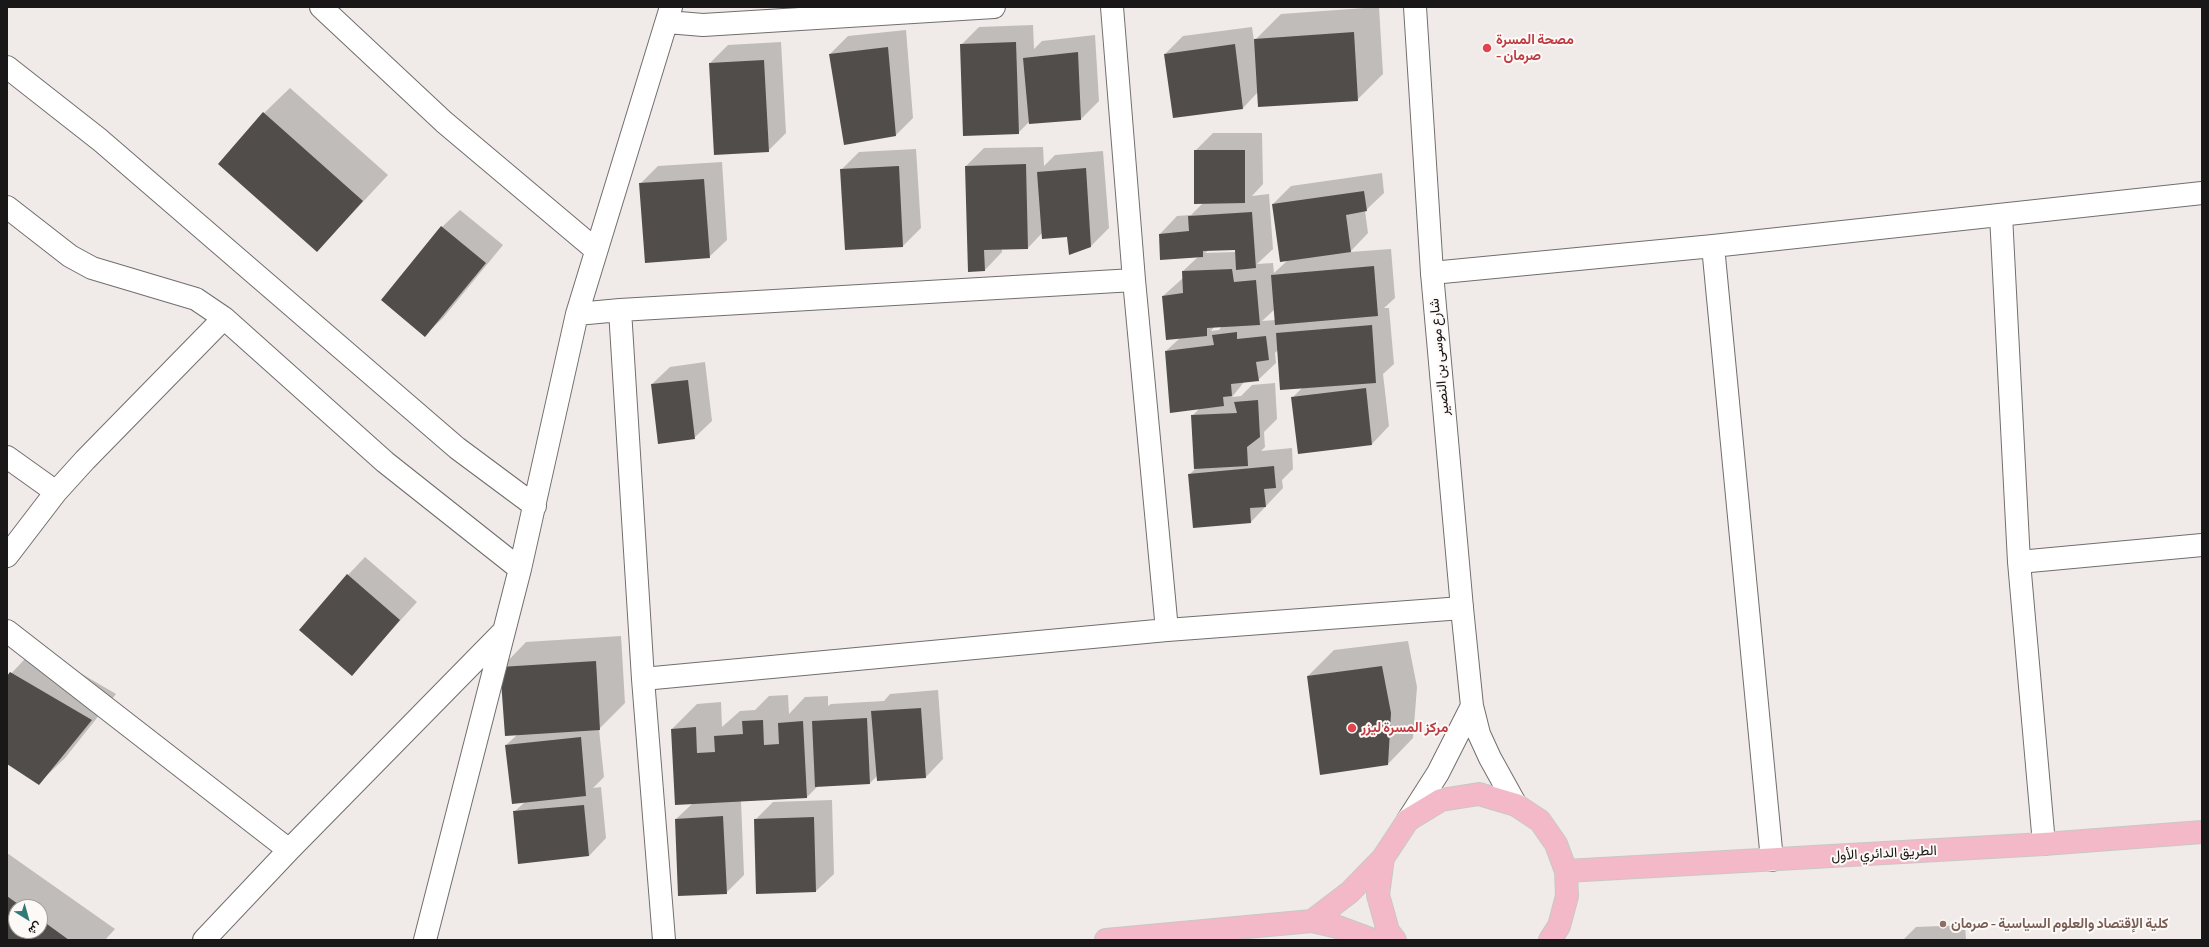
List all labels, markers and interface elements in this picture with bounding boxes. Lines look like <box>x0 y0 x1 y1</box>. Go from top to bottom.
place label: مصحة المسرة - صرمان <box>1496 32 1574 64</box>
marker: مصحة المسرة - صرمان <box>1481 42 1493 54</box>
street label: شارع موسى بن النصير <box>1426 298 1454 416</box>
place label: مركز المسرة ليزر <box>1361 720 1448 736</box>
marker: مركز المسرة ليزر <box>1346 722 1358 734</box>
street label: الطريق الدائري الأول <box>1831 843 1937 865</box>
north arrow <box>8 899 48 939</box>
place label: كلية الإقتصاد والعلوم السياسية - صرمان <box>1951 916 2168 932</box>
text: ش <box>26 919 44 937</box>
marker: كلية الإقتصاد والعلوم السياسية - صرمان <box>1938 919 1948 929</box>

